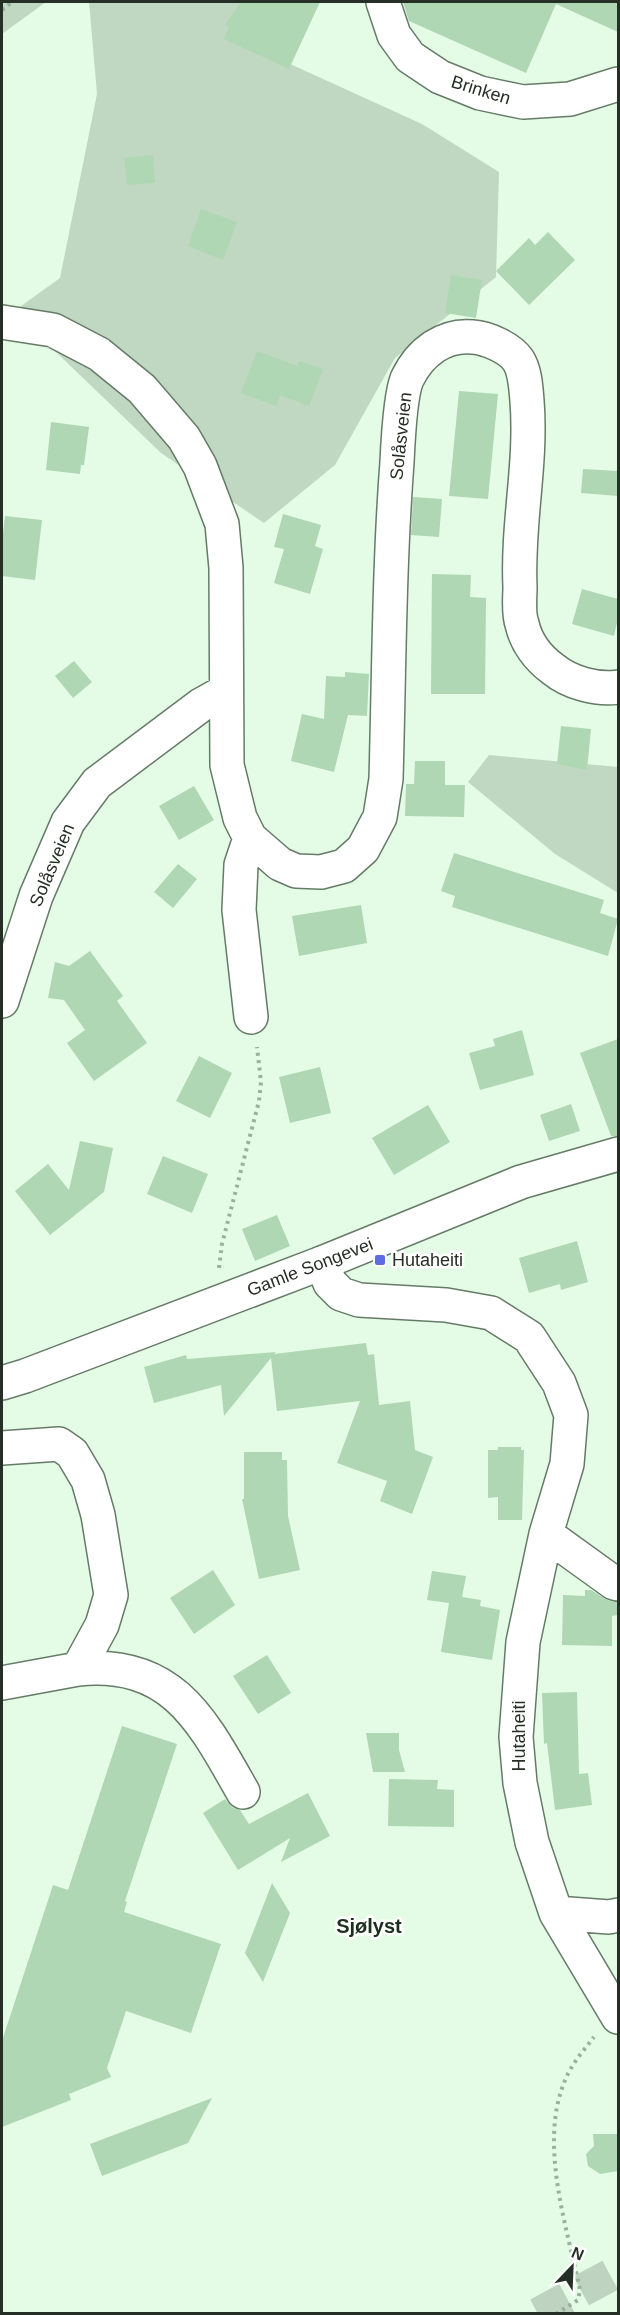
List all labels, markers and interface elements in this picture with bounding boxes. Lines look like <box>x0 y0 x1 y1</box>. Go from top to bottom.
street label: Brinken <box>449 72 513 108</box>
street label: Solåsveien <box>386 391 416 481</box>
street label: Solåsveien <box>26 821 78 909</box>
street label: Gamle Songevei <box>244 1234 376 1300</box>
place label: Hutaheiti <box>392 1250 463 1270</box>
marker: Hutaheiti <box>373 1253 387 1267</box>
street label: Hutaheiti <box>509 1700 529 1772</box>
district label: Sjølyst <box>336 1915 402 1937</box>
north arrow <box>542 2237 602 2297</box>
text: N <box>569 2244 586 2264</box>

